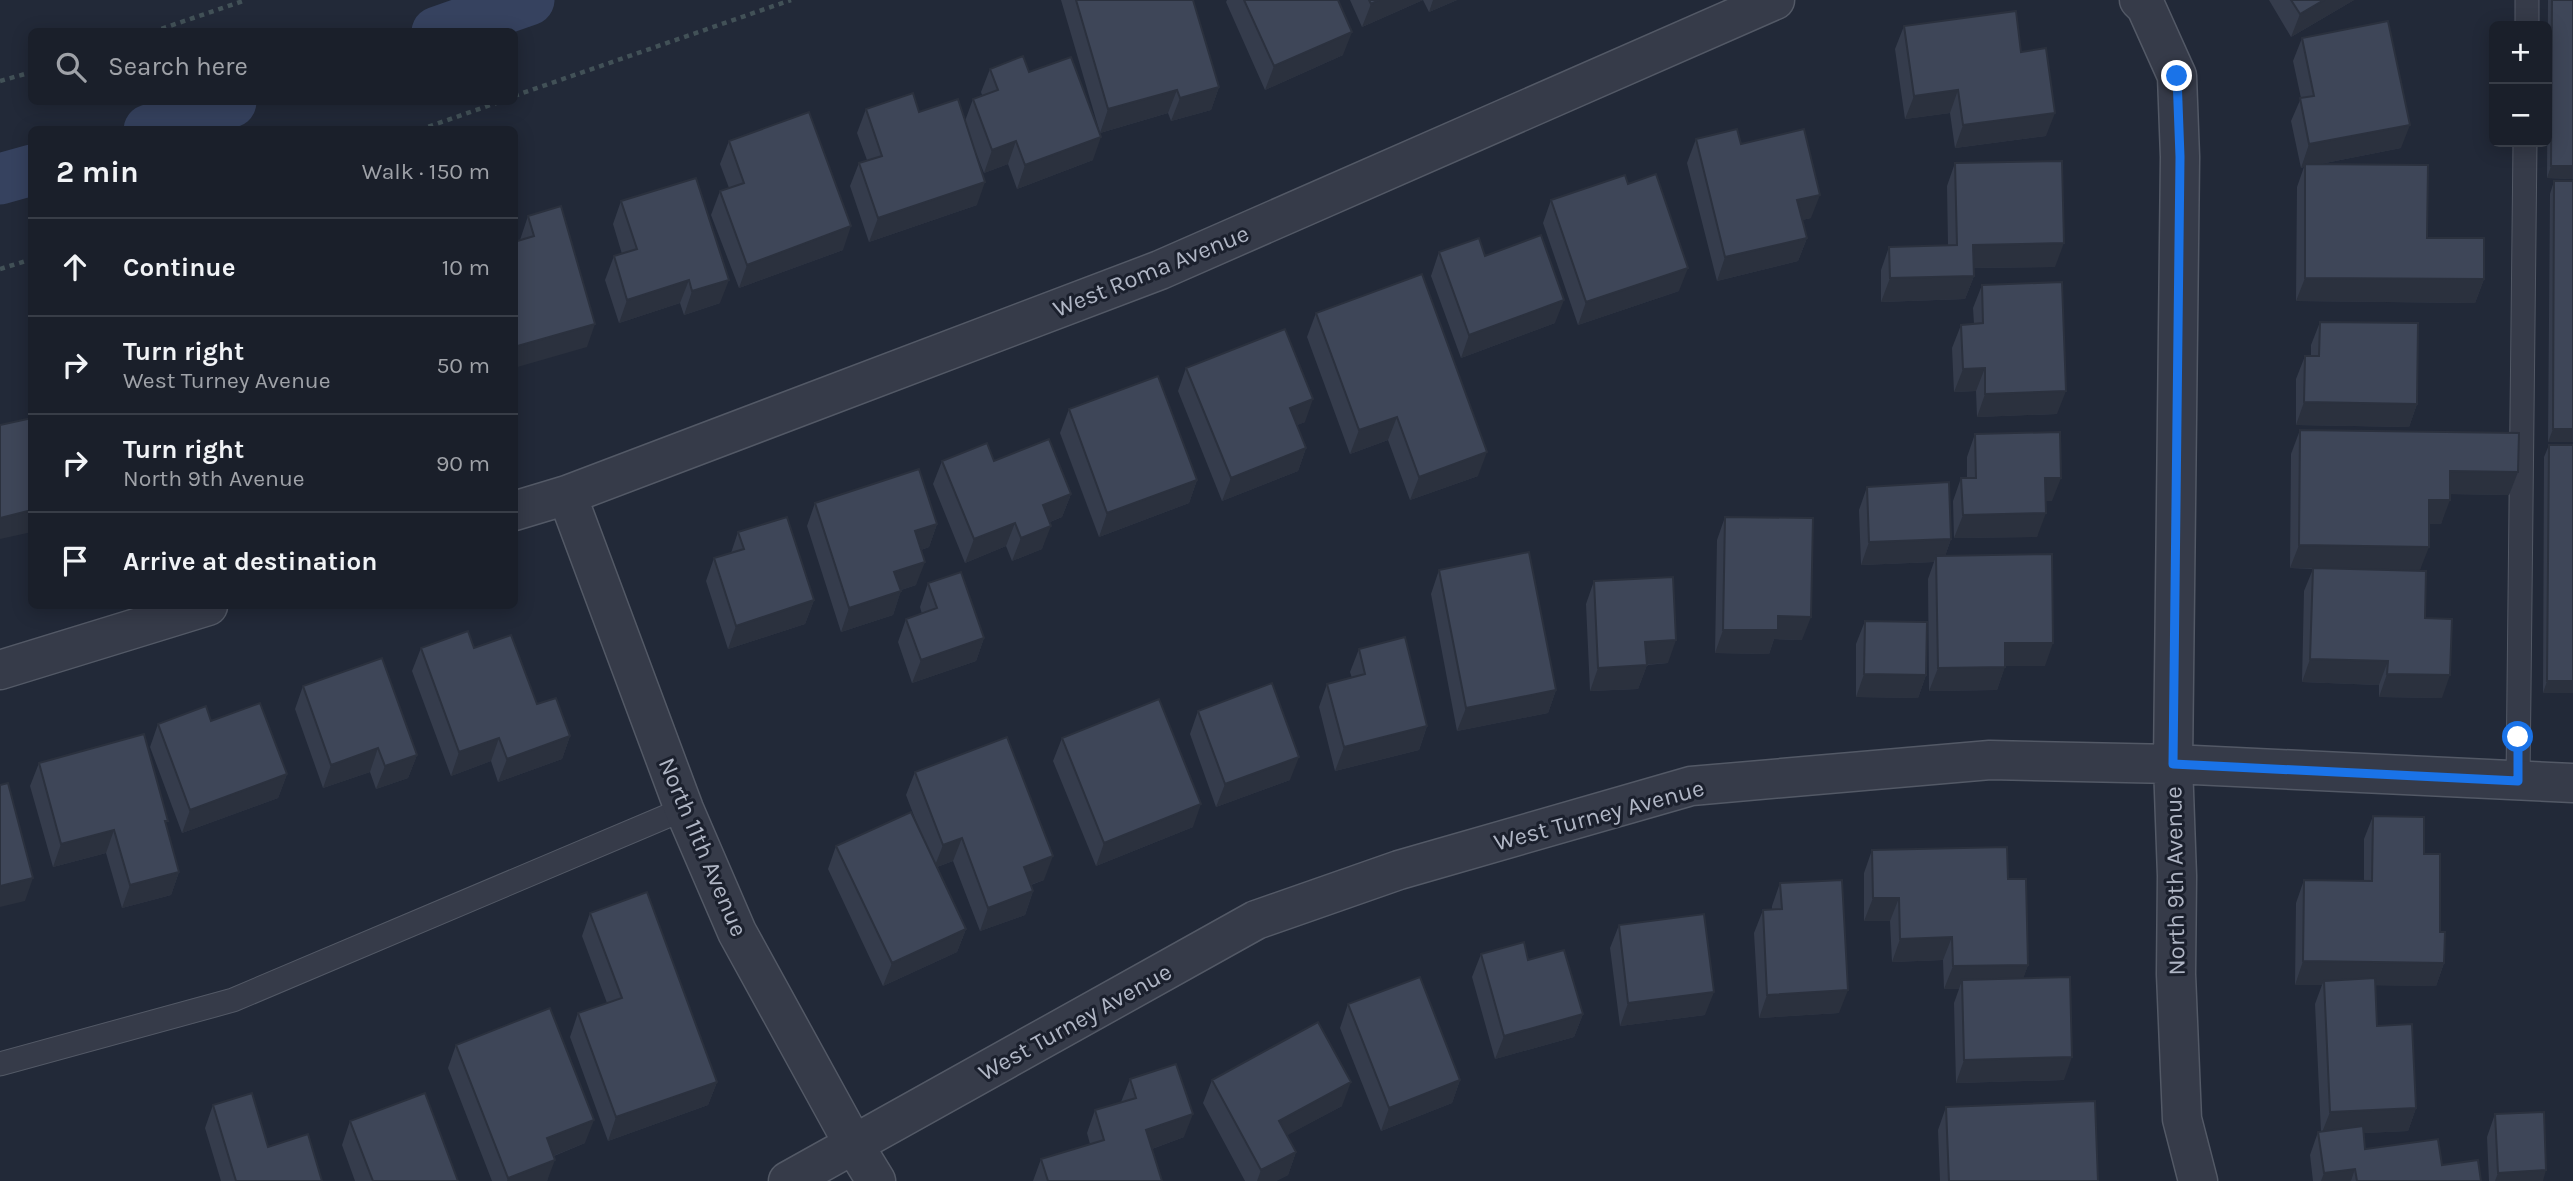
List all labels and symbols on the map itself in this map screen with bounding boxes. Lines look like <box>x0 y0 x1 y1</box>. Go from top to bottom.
route end <box>2161 60 2192 91</box>
street label: West Roma Avenue <box>1049 219 1253 323</box>
route start <box>2502 721 2533 752</box>
street label: North 11th Avenue <box>653 753 753 941</box>
street label: West Turney Avenue <box>1491 773 1707 857</box>
street label: North 9th Avenue <box>2159 786 2191 976</box>
street label: West Turney Avenue <box>974 957 1176 1087</box>

